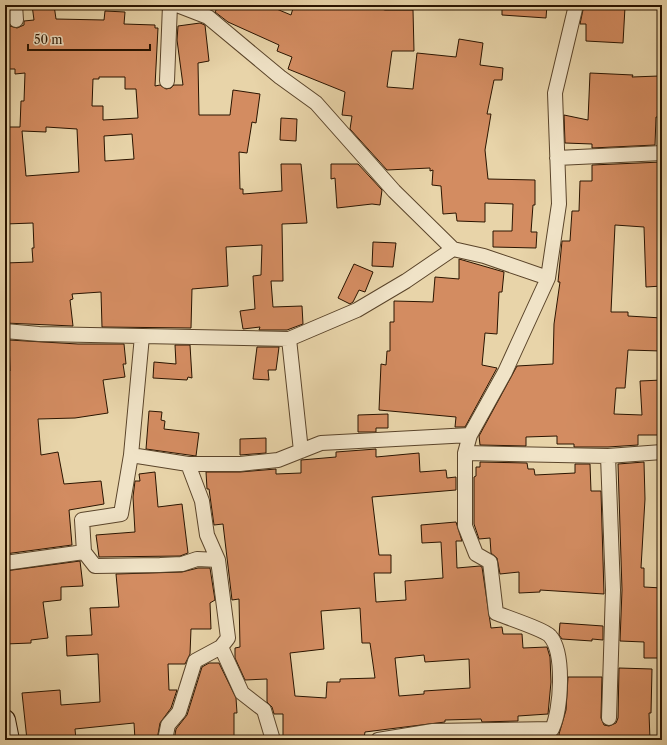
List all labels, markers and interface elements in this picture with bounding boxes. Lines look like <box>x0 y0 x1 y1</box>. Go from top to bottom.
scale bar <box>28 26 150 52</box>
text: 50 m <box>34 32 63 47</box>

